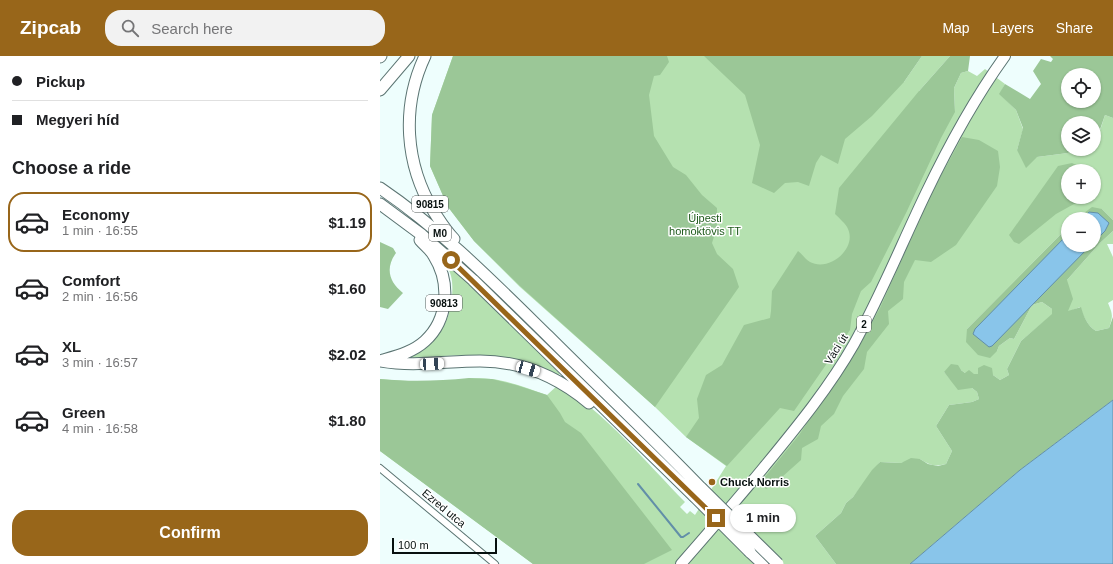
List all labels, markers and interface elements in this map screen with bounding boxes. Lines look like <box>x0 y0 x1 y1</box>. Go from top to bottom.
search box <box>105 10 385 46</box>
text: Zipcab <box>20 17 81 38</box>
icon: search <box>119 17 141 39</box>
text: Search here <box>151 20 233 37</box>
text: Map <box>942 20 970 36</box>
text: Layers <box>992 20 1034 36</box>
text: Share <box>1056 20 1093 36</box>
map controls <box>1061 68 1101 252</box>
button: locate <box>1061 68 1101 108</box>
text: Pickup <box>36 73 85 90</box>
text: Megyeri híd <box>36 111 119 128</box>
button: layers <box>1061 116 1101 156</box>
text: Choose a ride <box>12 158 131 178</box>
button: + <box>1061 164 1101 204</box>
road number: 90815 <box>412 196 448 212</box>
icon: car <box>14 204 50 240</box>
text: Economy <box>62 206 130 223</box>
park label: Újpesti homoktövis TT <box>669 212 741 237</box>
button: − <box>1061 212 1101 252</box>
text: $1.19 <box>328 214 366 231</box>
text: 1 min · 16:55 <box>62 223 138 238</box>
road number: M0 <box>429 225 451 241</box>
route start <box>442 251 460 269</box>
icon: car <box>14 270 50 306</box>
text: Comfort <box>62 272 120 289</box>
text: $1.60 <box>328 280 366 297</box>
text: 2 min · 16:56 <box>62 289 138 304</box>
road number: 90813 <box>426 295 462 311</box>
road number: 2 <box>857 316 871 332</box>
street label: Váci út <box>822 332 850 366</box>
icon: car <box>14 336 50 372</box>
text: XL <box>62 338 81 355</box>
text: $2.02 <box>328 346 366 363</box>
text: 3 min · 16:57 <box>62 355 138 370</box>
car <box>420 357 444 371</box>
car <box>515 360 541 378</box>
icon: car <box>14 402 50 438</box>
text: Green <box>62 404 105 421</box>
text: $1.80 <box>328 412 366 429</box>
text: 4 min · 16:58 <box>62 421 138 436</box>
place label: Chuck Norris <box>720 476 789 488</box>
marker: Chuck Norris <box>707 477 717 487</box>
street label: Ezred utca <box>420 487 469 530</box>
callout: 1 min <box>730 504 796 532</box>
route end <box>707 509 725 527</box>
button: Confirm <box>12 510 368 556</box>
text: 1 min <box>746 510 780 525</box>
scale bar <box>392 536 497 555</box>
text: 100 m <box>398 539 429 551</box>

